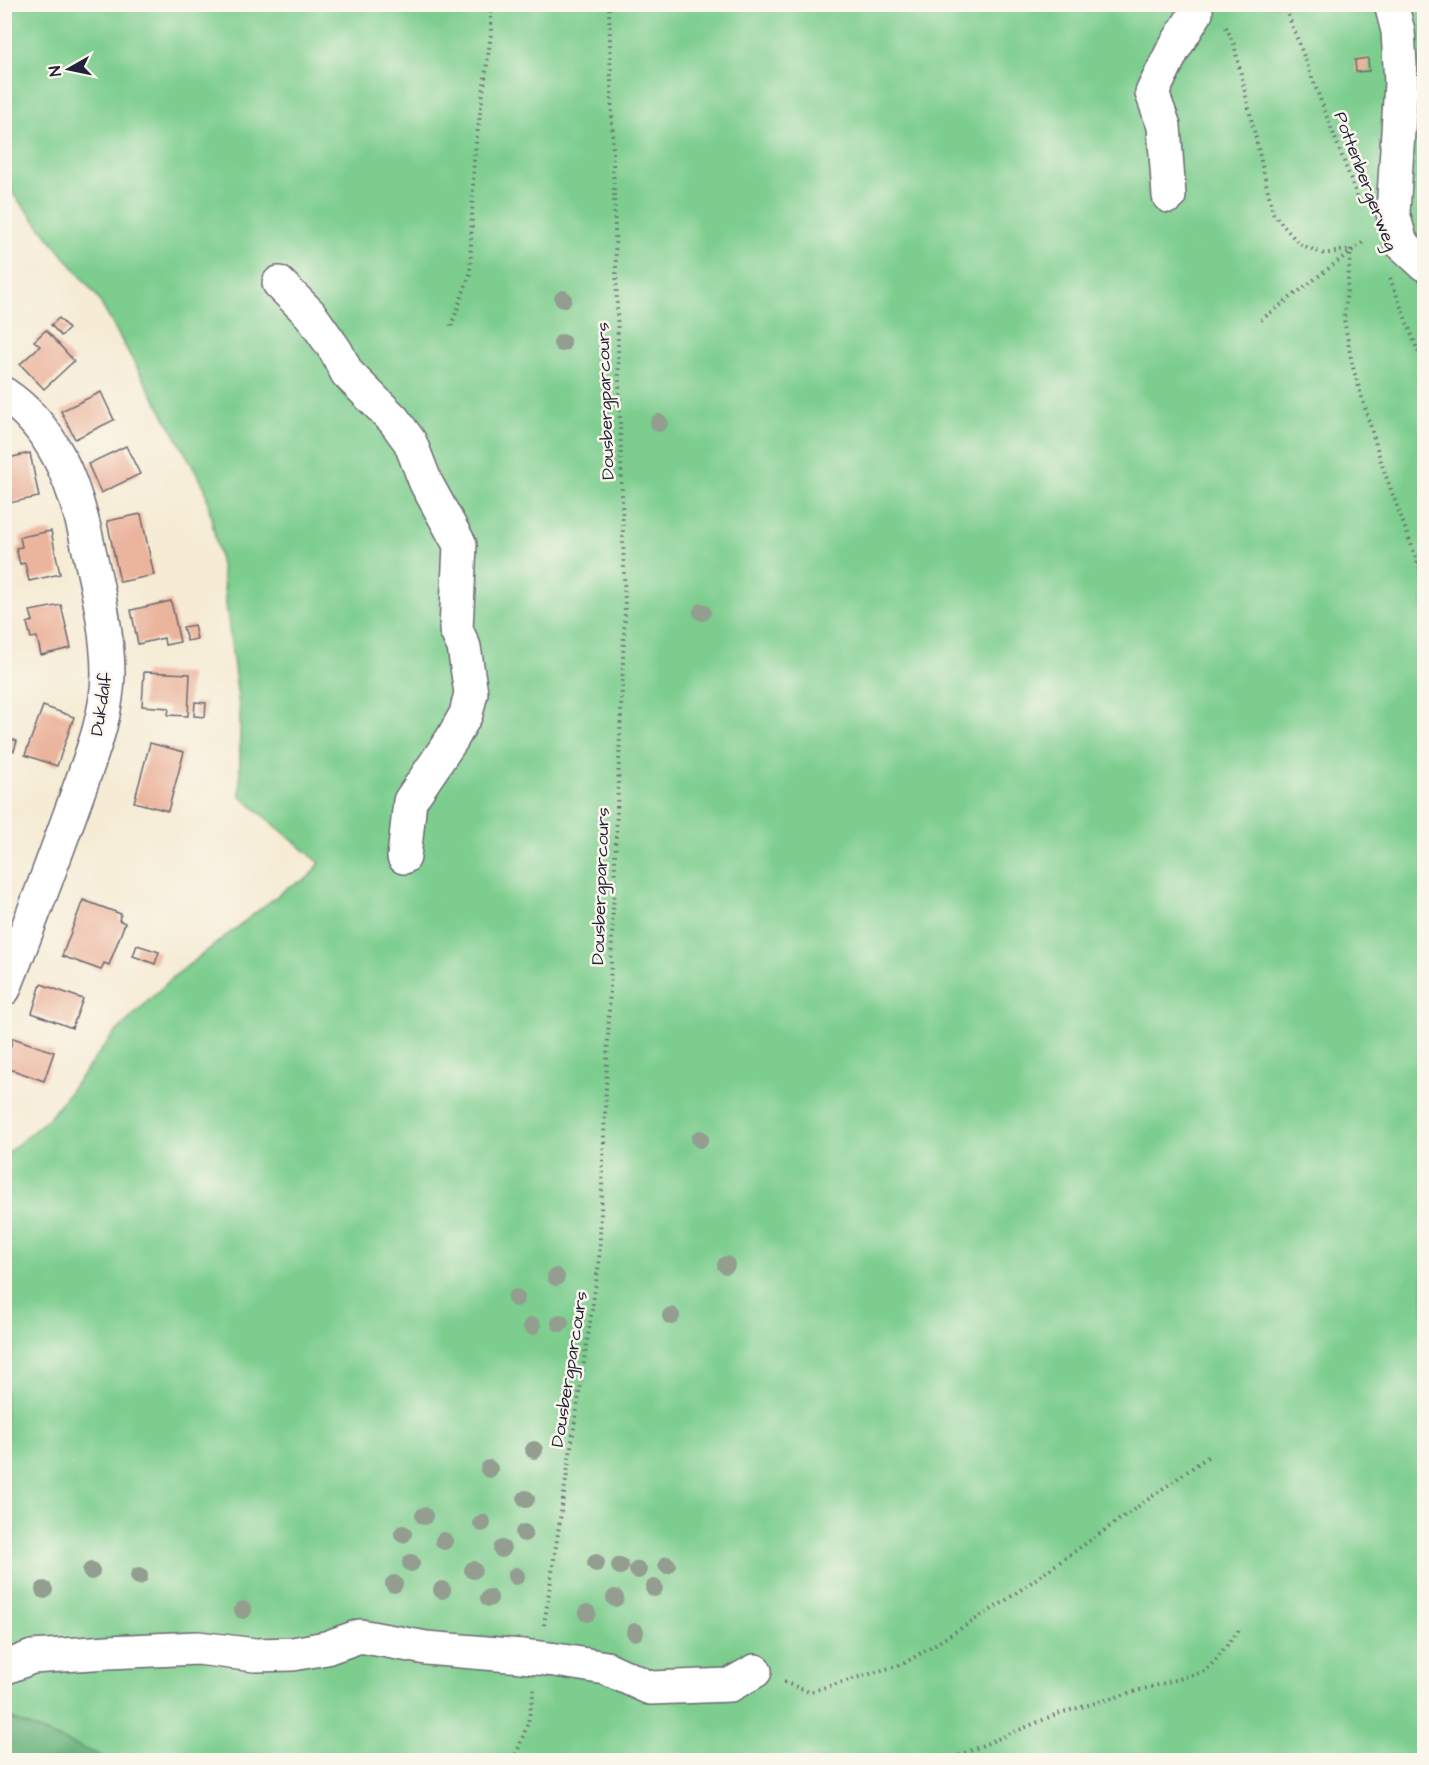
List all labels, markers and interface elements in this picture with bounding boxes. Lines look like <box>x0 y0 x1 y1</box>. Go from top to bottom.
north arrow <box>39 39 99 99</box>
text: N <box>44 65 67 78</box>
street label: Pottenbergerweg <box>1327 108 1404 255</box>
street label: Dousbergparcours <box>590 322 622 480</box>
street label: Dukdalf <box>84 670 119 738</box>
street label: Dousbergparcours <box>585 807 617 965</box>
street label: Dousbergparcours <box>545 1289 595 1449</box>

